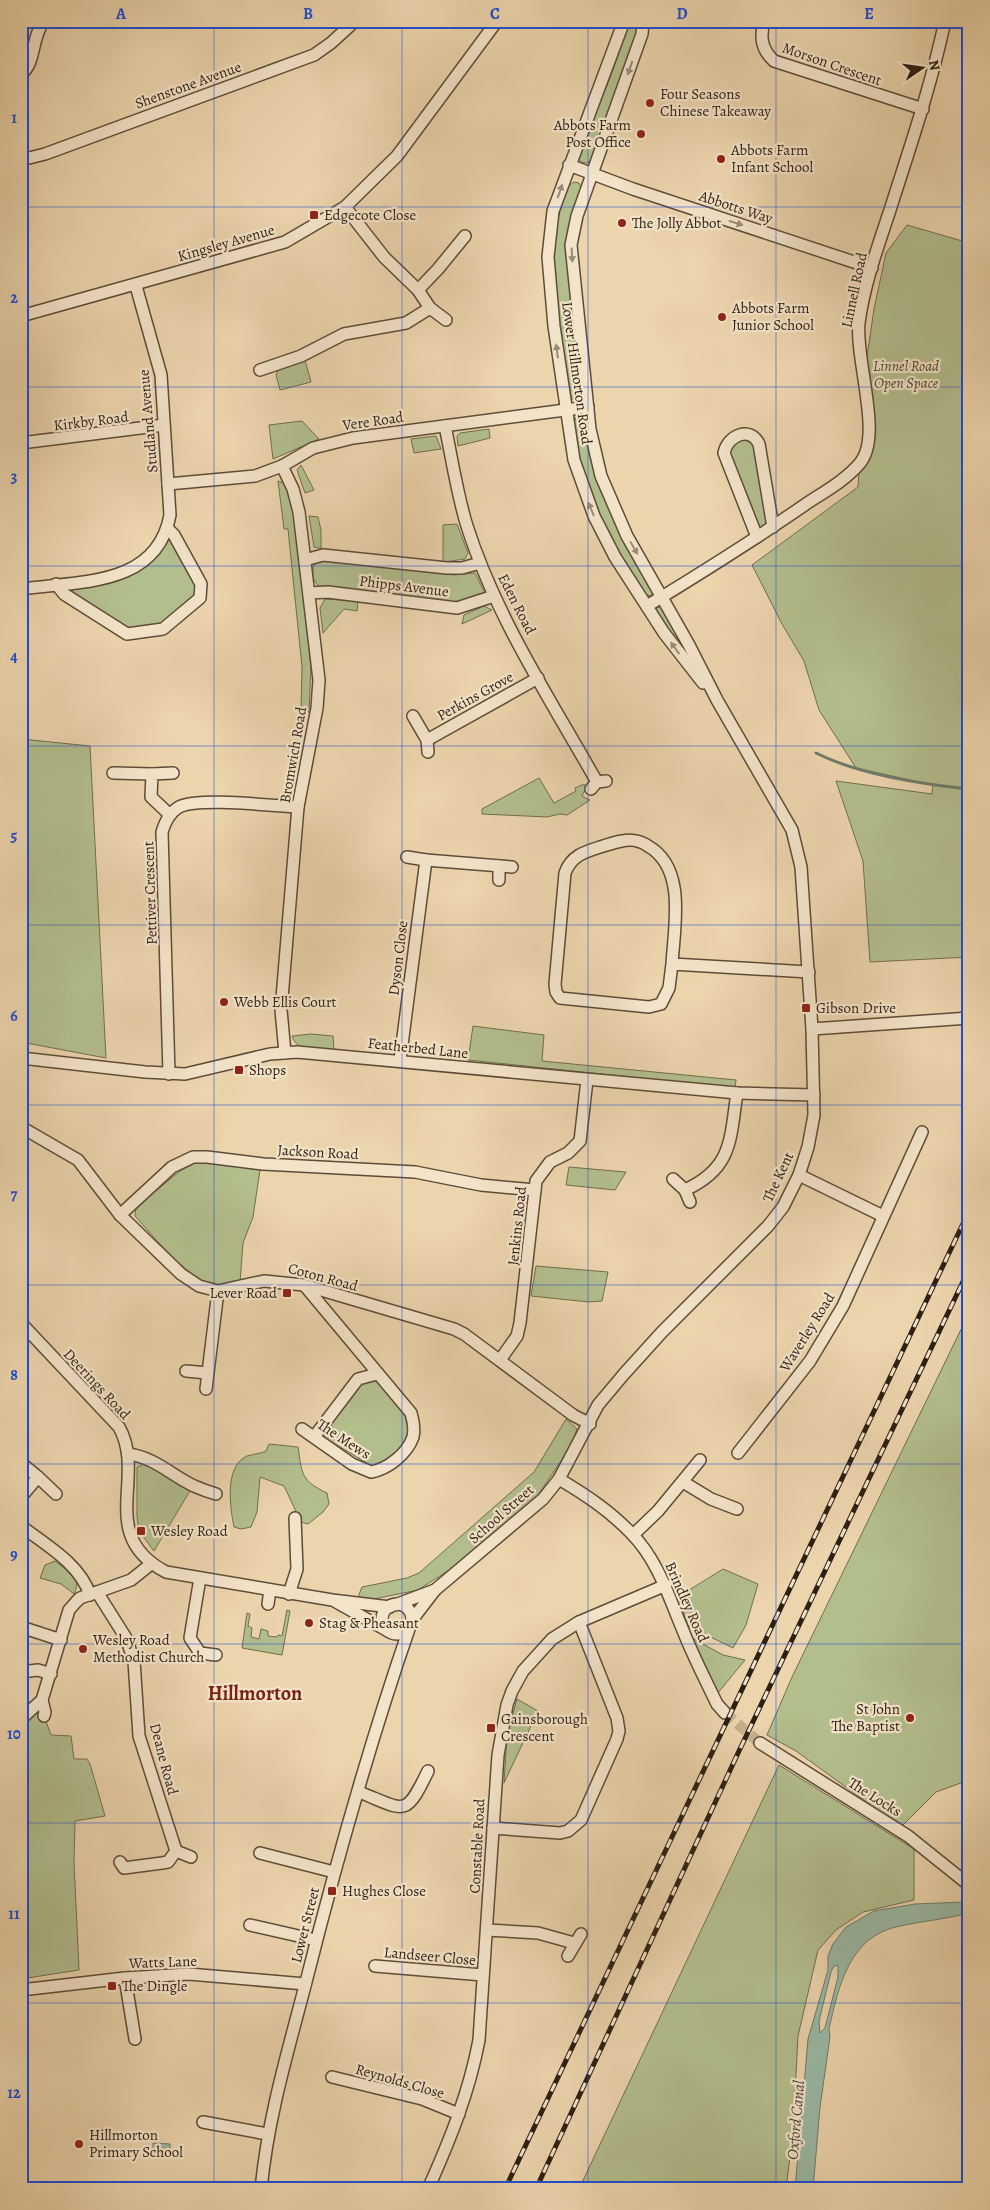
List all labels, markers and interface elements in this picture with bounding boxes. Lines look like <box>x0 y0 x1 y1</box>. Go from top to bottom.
text: A <box>115 3 127 25</box>
text: B <box>303 3 313 25</box>
text: C <box>490 3 500 25</box>
text: D <box>676 3 688 25</box>
text: E <box>864 3 874 25</box>
street label: Morson Crescent <box>780 38 884 90</box>
north arrow <box>898 42 948 92</box>
street label: Shenstone Avenue <box>132 56 244 114</box>
text: N <box>924 58 945 72</box>
one-way arrow <box>626 61 634 76</box>
place label: Four Seasons Chinese Takeaway <box>660 84 771 121</box>
marker: Four Seasons Chinese Takeaway <box>644 97 656 109</box>
text: 1 <box>11 107 17 129</box>
place label: Abbots Farm Post Office <box>553 115 632 152</box>
marker: Abbots Farm Post Office <box>635 128 647 140</box>
place label: Abbots Farm Infant School <box>730 140 813 177</box>
marker: Abbots Farm Infant School <box>715 153 727 165</box>
one-way arrow <box>556 183 564 198</box>
street label: Abbotts Way <box>696 185 776 228</box>
place label: Edgecote Close <box>324 205 417 225</box>
marker: Edgecote Close <box>308 209 320 221</box>
place label: The Jolly Abbot <box>632 213 721 233</box>
marker: The Jolly Abbot <box>616 217 628 229</box>
one-way arrow <box>729 219 744 227</box>
street label: Kingsley Avenue <box>175 220 277 266</box>
one-way arrow <box>568 248 576 264</box>
street label: Linnell Road <box>836 250 872 330</box>
text: 2 <box>10 287 18 309</box>
place label: Abbots Farm Junior School <box>731 298 814 335</box>
street label: Lower Hillmorton Road <box>557 300 597 447</box>
marker: Abbots Farm Junior School <box>716 311 728 323</box>
one-way arrow <box>553 343 561 359</box>
park label: Linnel Road Open Space <box>873 356 939 393</box>
street label: Studland Avenue <box>133 368 162 473</box>
street label: Kirkby Road <box>52 406 130 436</box>
street label: Vere Road <box>340 407 406 435</box>
text: 3 <box>11 466 18 488</box>
one-way arrow <box>587 502 595 517</box>
one-way arrow <box>630 541 638 556</box>
street label: Eden Road <box>493 570 541 639</box>
street label: Phipps Avenue <box>358 571 450 601</box>
one-way arrow <box>670 642 681 655</box>
text: 4 <box>10 646 18 668</box>
street label: Perkins Grove <box>433 667 517 725</box>
street label: Bromwich Road <box>275 704 311 805</box>
text: 5 <box>11 825 18 847</box>
street label: Pettiver Crescent <box>138 841 162 945</box>
street label: Dyson Close <box>383 919 413 997</box>
place label: Webb Ellis Court <box>233 992 337 1012</box>
marker: Webb Ellis Court <box>218 996 230 1008</box>
place label: Gibson Drive <box>816 998 896 1018</box>
marker: Gibson Drive <box>800 1002 812 1014</box>
text: 6 <box>10 1005 18 1027</box>
street label: Featherbed Lane <box>367 1033 470 1063</box>
place label: Shops <box>249 1060 286 1080</box>
marker: Shops <box>233 1064 245 1076</box>
street label: Jackson Road <box>277 1140 360 1164</box>
street label: The Kent <box>758 1149 798 1205</box>
text: 7 <box>11 1184 18 1206</box>
street label: Jenkins Road <box>503 1185 531 1267</box>
street label: Coton Road <box>286 1258 361 1296</box>
place label: Lever Road <box>210 1283 278 1303</box>
marker: Lever Road <box>281 1287 293 1299</box>
street label: Waverley Road <box>774 1288 840 1376</box>
street label: Deerings Road <box>59 1344 136 1424</box>
text: 8 <box>10 1364 18 1386</box>
street label: The Mews <box>313 1414 375 1464</box>
street label: School Street <box>464 1480 538 1548</box>
place label: Wesley Road <box>150 1521 229 1541</box>
marker: Wesley Road <box>135 1525 147 1537</box>
text: 9 <box>10 1544 18 1566</box>
street label: Brindley Road <box>660 1559 714 1646</box>
place label: Stag & Pheasant <box>319 1613 419 1633</box>
marker: Stag & Pheasant <box>303 1617 315 1629</box>
place label: Wesley Road Methodist Church <box>92 1630 204 1667</box>
marker: Wesley Road Methodist Church <box>77 1643 89 1655</box>
district label: Hillmorton <box>208 1680 302 1707</box>
place label: St John The Baptist <box>831 1699 900 1736</box>
place label: Gainsborough Crescent <box>501 1709 588 1746</box>
marker: St John The Baptist <box>904 1712 916 1724</box>
street label: Deane Road <box>145 1721 183 1798</box>
marker: Gainsborough Crescent <box>485 1722 497 1734</box>
text: 10 <box>7 1723 21 1745</box>
street label: The Locks <box>844 1773 906 1821</box>
street label: Constable Road <box>465 1797 490 1894</box>
place label: Hughes Close <box>342 1881 426 1901</box>
street label: Lower Street <box>286 1885 324 1965</box>
marker: Hughes Close <box>326 1885 338 1897</box>
text: 11 <box>8 1903 20 1925</box>
street label: Landseer Close <box>383 1942 477 1970</box>
street label: Watts Lane <box>128 1951 198 1973</box>
place label: The Dingle <box>122 1976 188 1996</box>
marker: The Dingle <box>106 1980 118 1992</box>
street label: Reynolds Close <box>353 2059 447 2103</box>
water label: Oxford Canal <box>782 2079 810 2161</box>
text: 12 <box>7 2082 21 2104</box>
place label: Hillmorton Primary School <box>89 2125 183 2162</box>
marker: Hillmorton Primary School <box>73 2138 85 2150</box>

